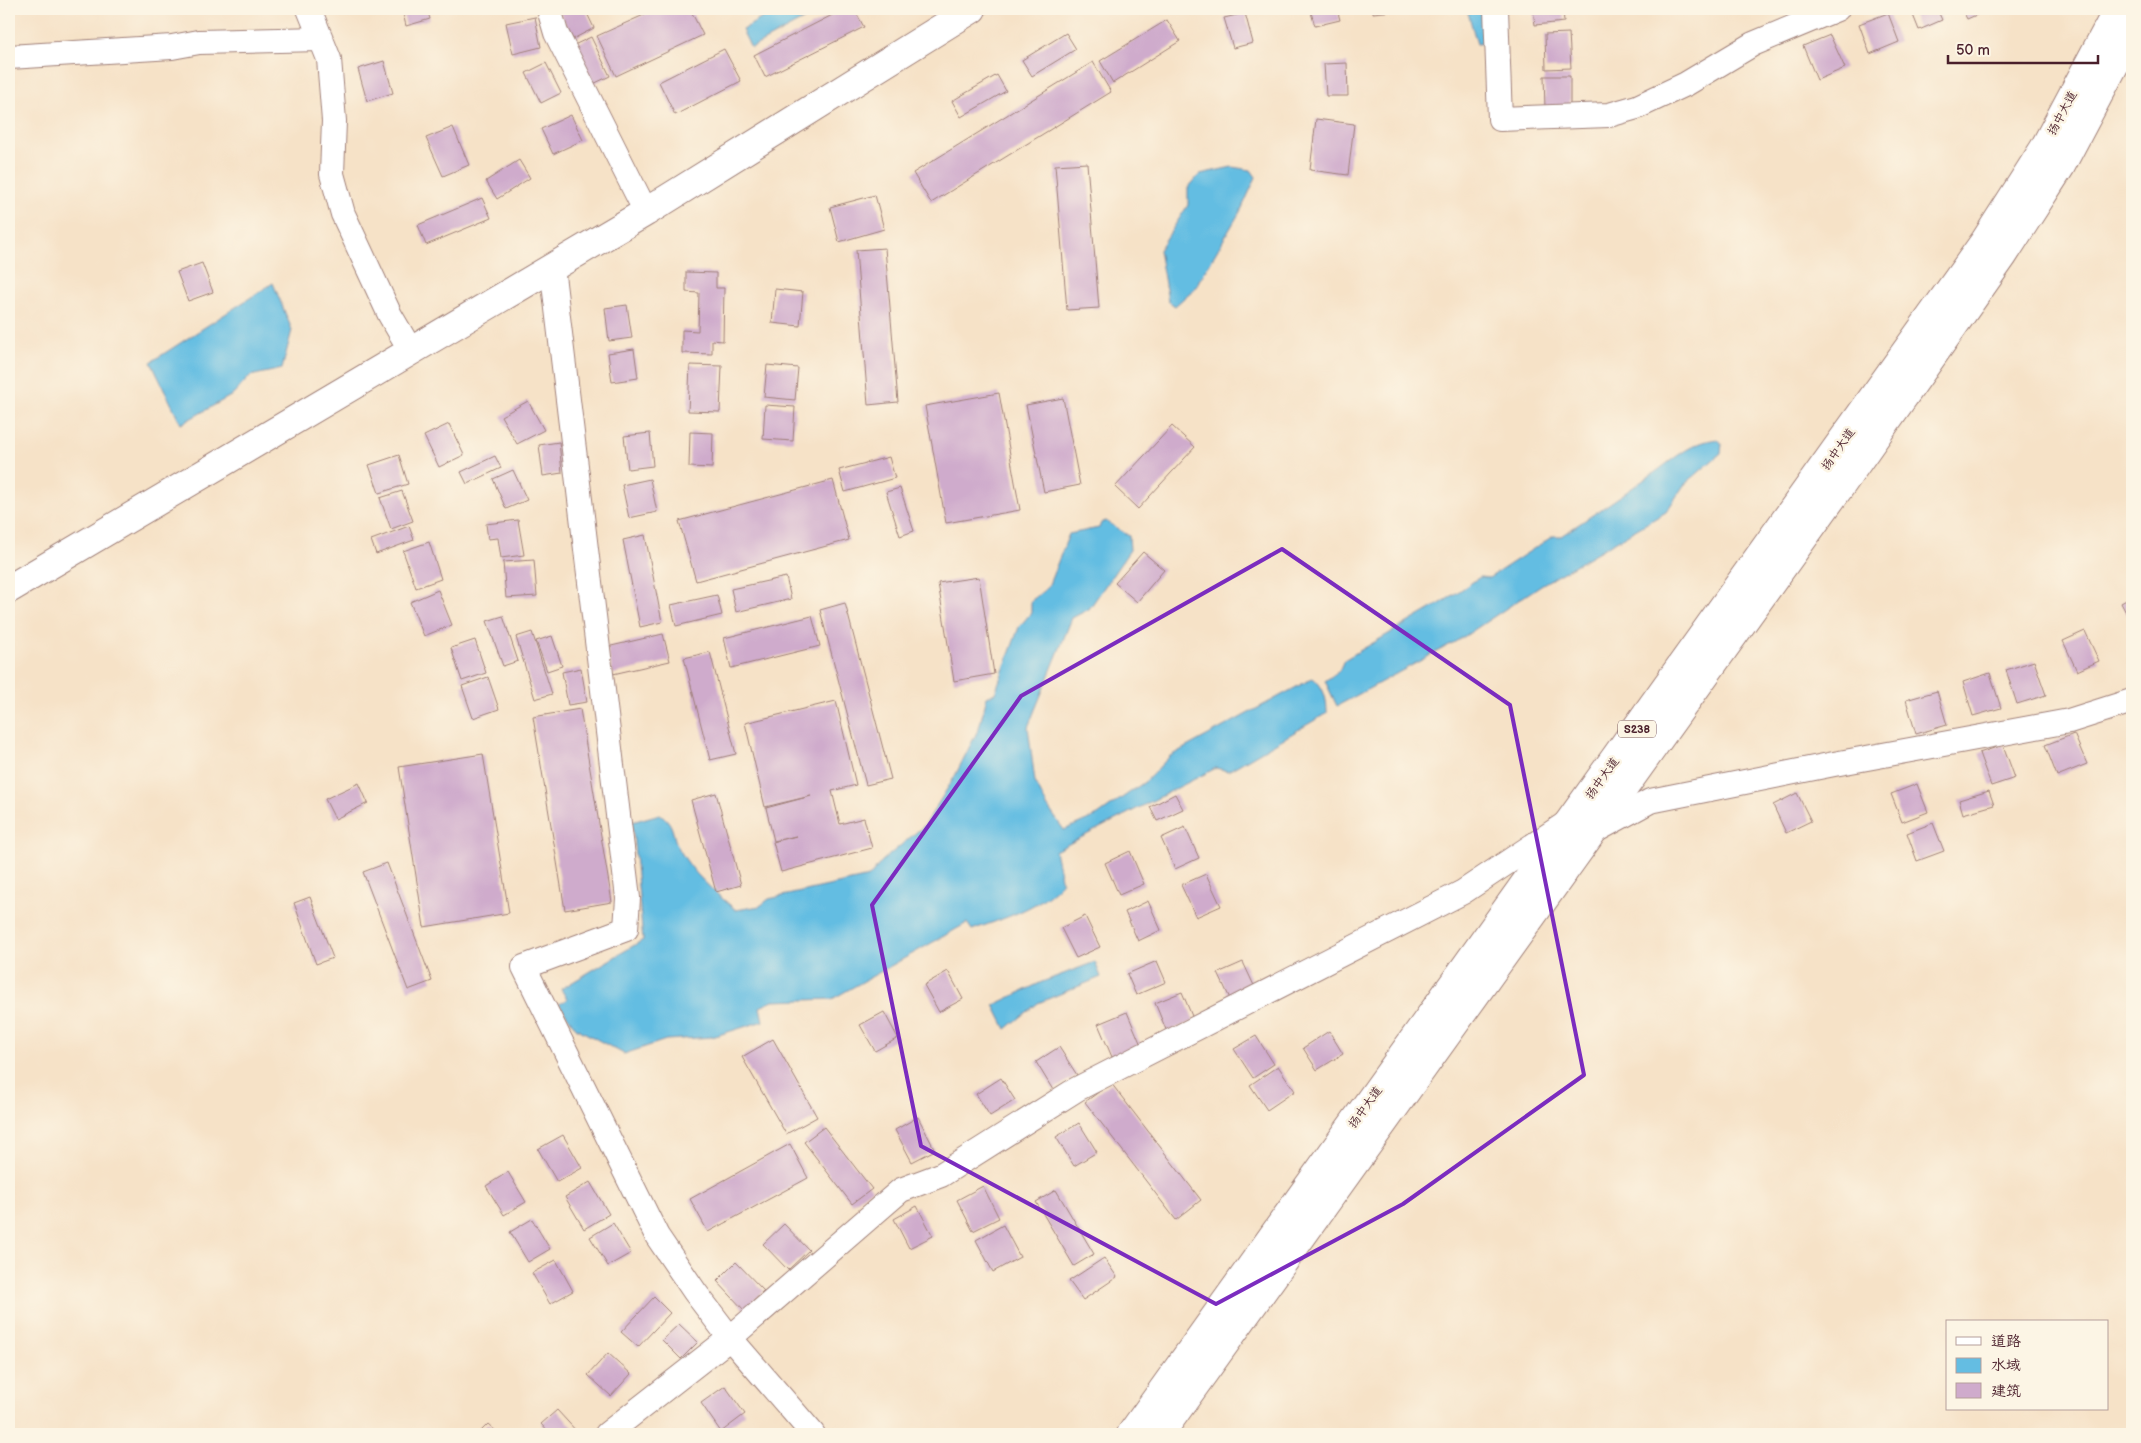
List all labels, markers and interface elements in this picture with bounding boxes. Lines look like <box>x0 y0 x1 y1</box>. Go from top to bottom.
scale bar <box>1948 32 2098 64</box>
text: 50 m <box>1956 41 1990 60</box>
street label: 扬中大道 <box>2045 89 2080 138</box>
street label: 扬中大道 <box>1818 425 1858 473</box>
road number: S238 <box>1618 721 1656 738</box>
street label: 扬中大道 <box>1582 754 1623 802</box>
street label: 扬中大道 <box>1345 1083 1386 1131</box>
legend <box>1946 1320 2108 1410</box>
text: 道路 <box>1991 1332 2021 1351</box>
text: 水域 <box>1991 1356 2021 1375</box>
text: 建筑 <box>1991 1382 2021 1401</box>

